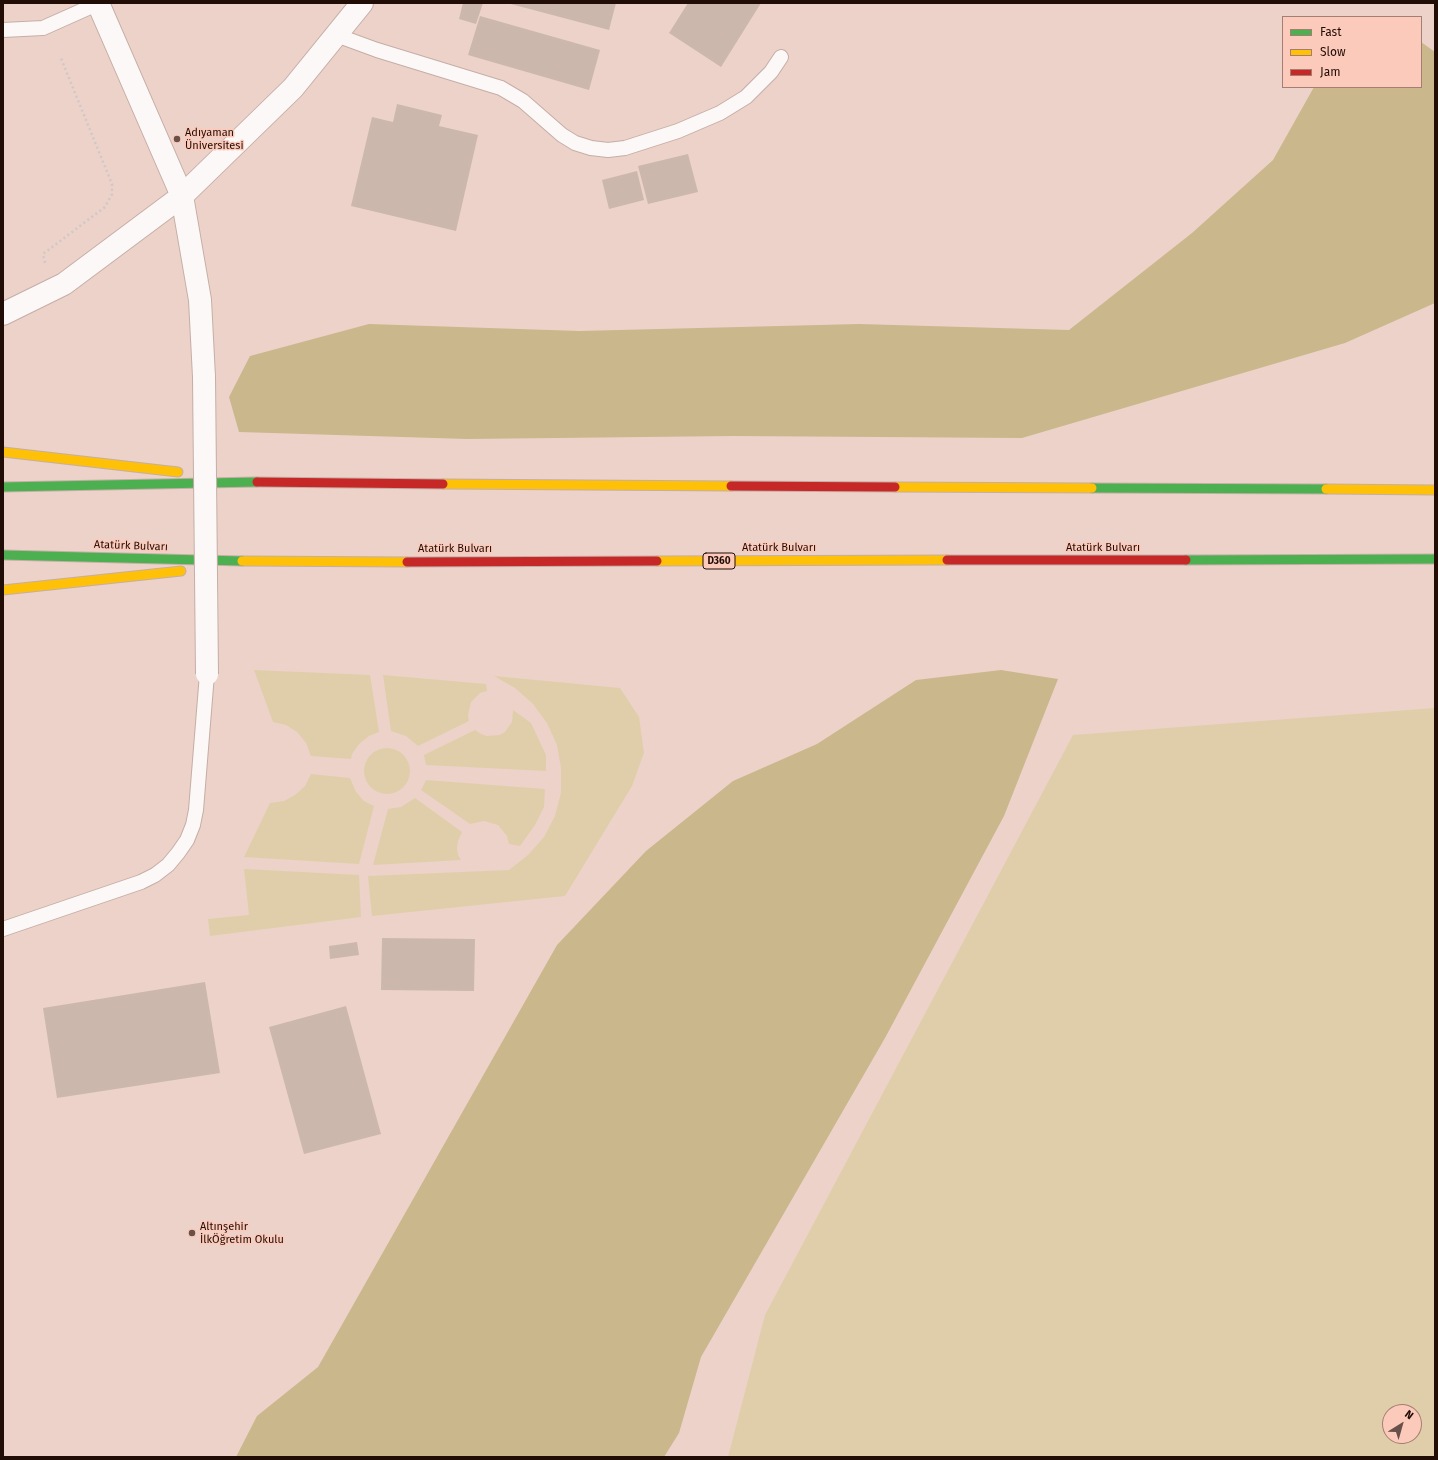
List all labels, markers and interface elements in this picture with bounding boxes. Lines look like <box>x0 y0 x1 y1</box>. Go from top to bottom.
legend <box>1282 16 1422 88</box>
text: Fast <box>1320 25 1342 39</box>
text: Slow <box>1320 45 1346 59</box>
text: Jam <box>1320 65 1340 79</box>
place label: Adıyaman Üniversitesi <box>185 126 244 152</box>
marker: Adıyaman Üniversitesi <box>172 134 182 144</box>
street label: Atatürk Bulvarı <box>94 538 168 554</box>
street label: Atatürk Bulvarı <box>742 541 816 555</box>
street label: Atatürk Bulvarı <box>1066 541 1140 555</box>
street label: Atatürk Bulvarı <box>418 542 492 556</box>
road number: D360 <box>703 553 735 569</box>
place label: Altınşehir İlkÖğretim Okulu <box>200 1220 284 1246</box>
marker: Altınşehir İlkÖğretim Okulu <box>187 1228 197 1238</box>
north arrow <box>1382 1404 1422 1444</box>
text: N <box>1402 1407 1416 1422</box>

